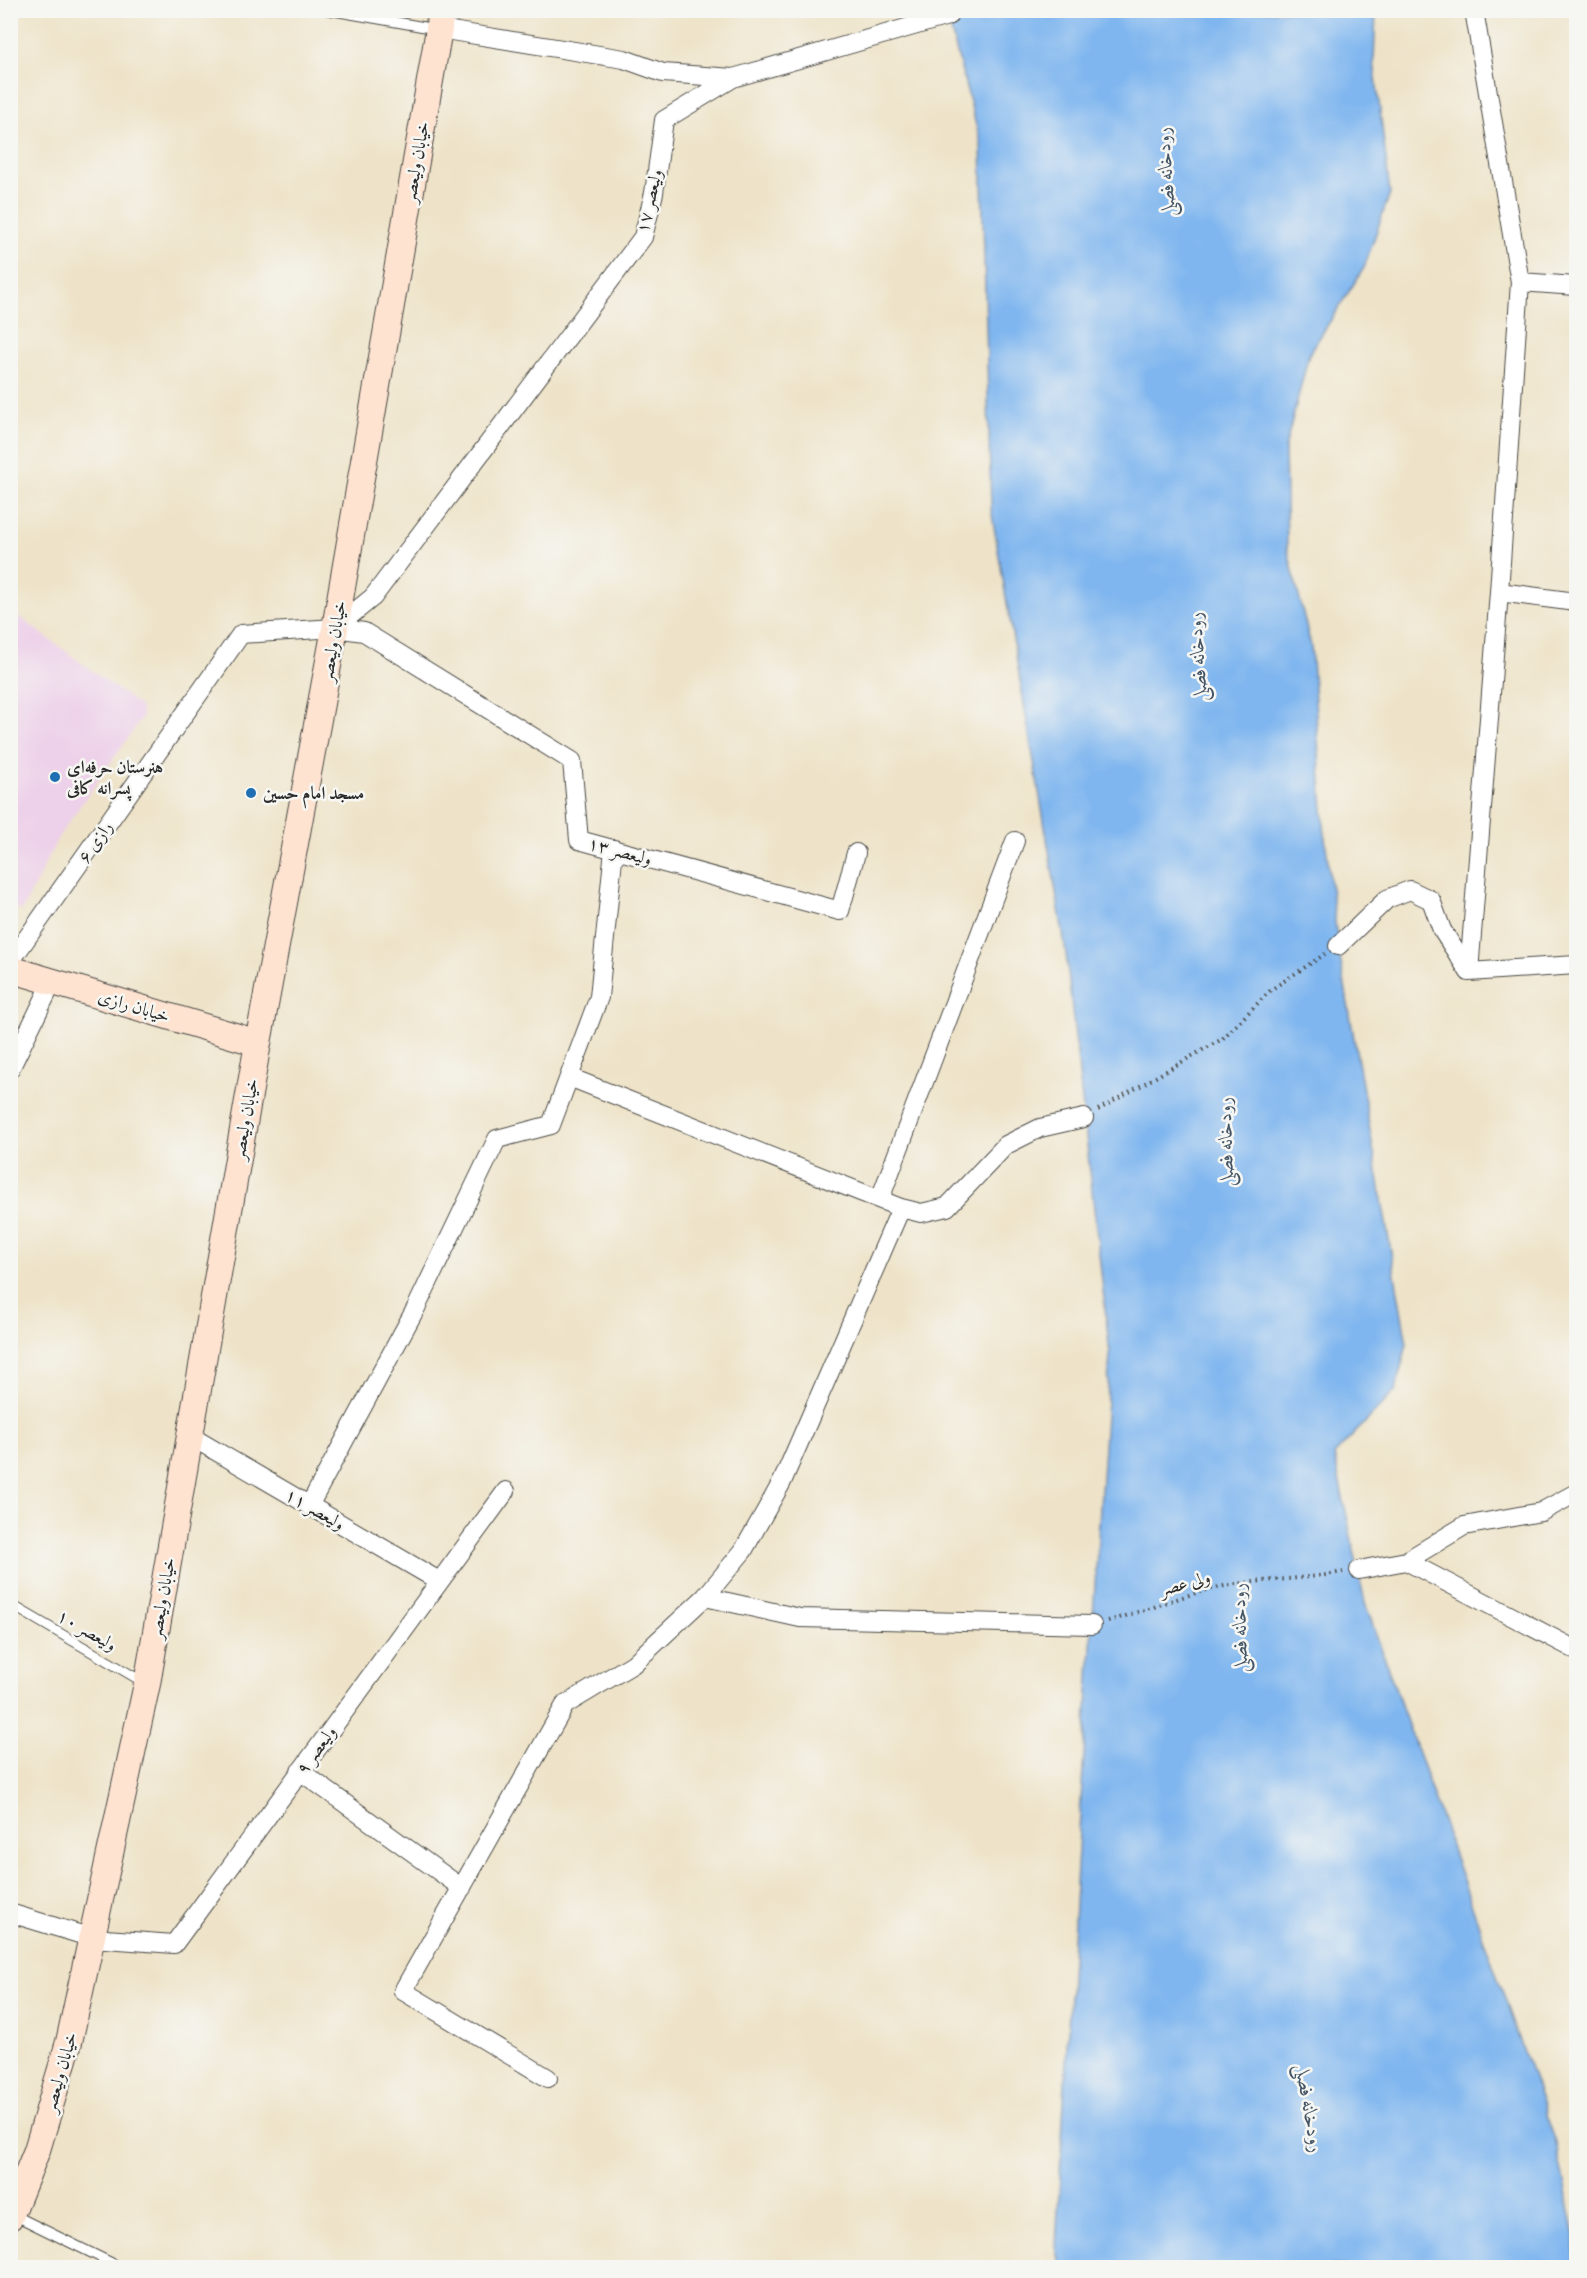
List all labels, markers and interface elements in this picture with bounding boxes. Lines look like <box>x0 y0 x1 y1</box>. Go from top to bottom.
street label: خیابان ولیعصر <box>398 120 437 207</box>
water label: رودخانه فصلی <box>1150 126 1184 218</box>
street label: ولیعصر ۱۷ <box>631 167 670 236</box>
street label: خیابان ولیعصر <box>315 599 354 686</box>
water label: رودخانه فصلی <box>1182 611 1216 703</box>
place label: هنرستان حرفه‌ای پسرانه کافی <box>66 756 163 802</box>
marker: هنرستان حرفه‌ای پسرانه کافی <box>48 770 62 784</box>
place label: مسجد امام حسین <box>263 782 364 809</box>
marker: مسجد امام حسین <box>244 786 258 800</box>
street label: رازی ۶ <box>73 817 120 869</box>
street label: ولیعصر ۱۳ <box>585 832 654 873</box>
street label: خیابان رازی <box>95 985 172 1030</box>
street label: خیابان ولیعصر <box>227 1077 266 1164</box>
water label: رودخانه فصلی <box>1211 1096 1243 1188</box>
street label: ولیعصر ۱۱ <box>280 1483 349 1537</box>
street label: خیابان ولیعصر <box>144 1556 183 1643</box>
street label: ولی عصر <box>1155 1566 1213 1604</box>
water label: رودخانه فصلی <box>1225 1582 1257 1674</box>
street label: ولیعصر ۱۰ <box>52 1604 121 1658</box>
street label: ولیعصر ۹ <box>291 1721 343 1780</box>
street label: خیابان ولیعصر <box>38 2029 85 2117</box>
water label: رودخانه فصلی <box>1286 2061 1330 2155</box>

